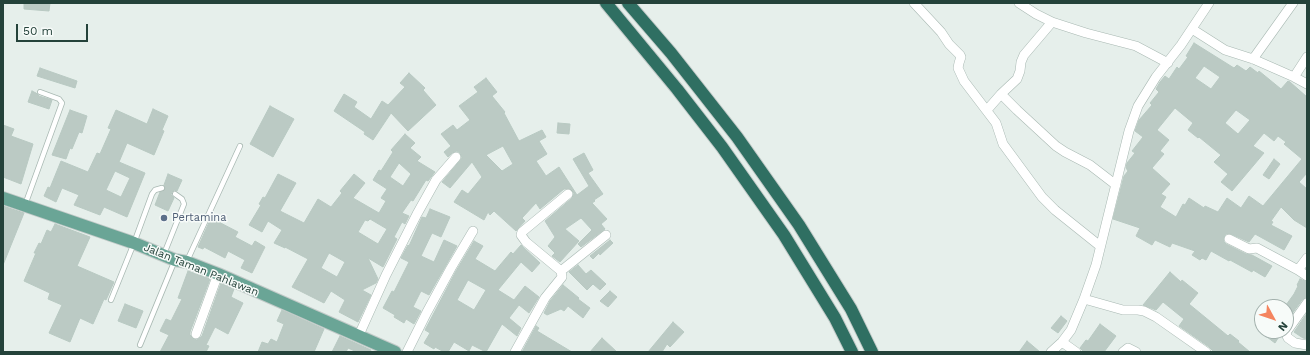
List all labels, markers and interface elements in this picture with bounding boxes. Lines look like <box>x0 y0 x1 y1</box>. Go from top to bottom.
scale bar <box>18 16 90 42</box>
text: 50 m <box>23 24 53 38</box>
place label: Pertamina <box>172 211 226 225</box>
marker: Pertamina <box>159 213 169 223</box>
street label: Jalan Taman Pahlawan <box>142 241 260 299</box>
north arrow <box>1254 299 1294 339</box>
text: N <box>1275 319 1290 334</box>

